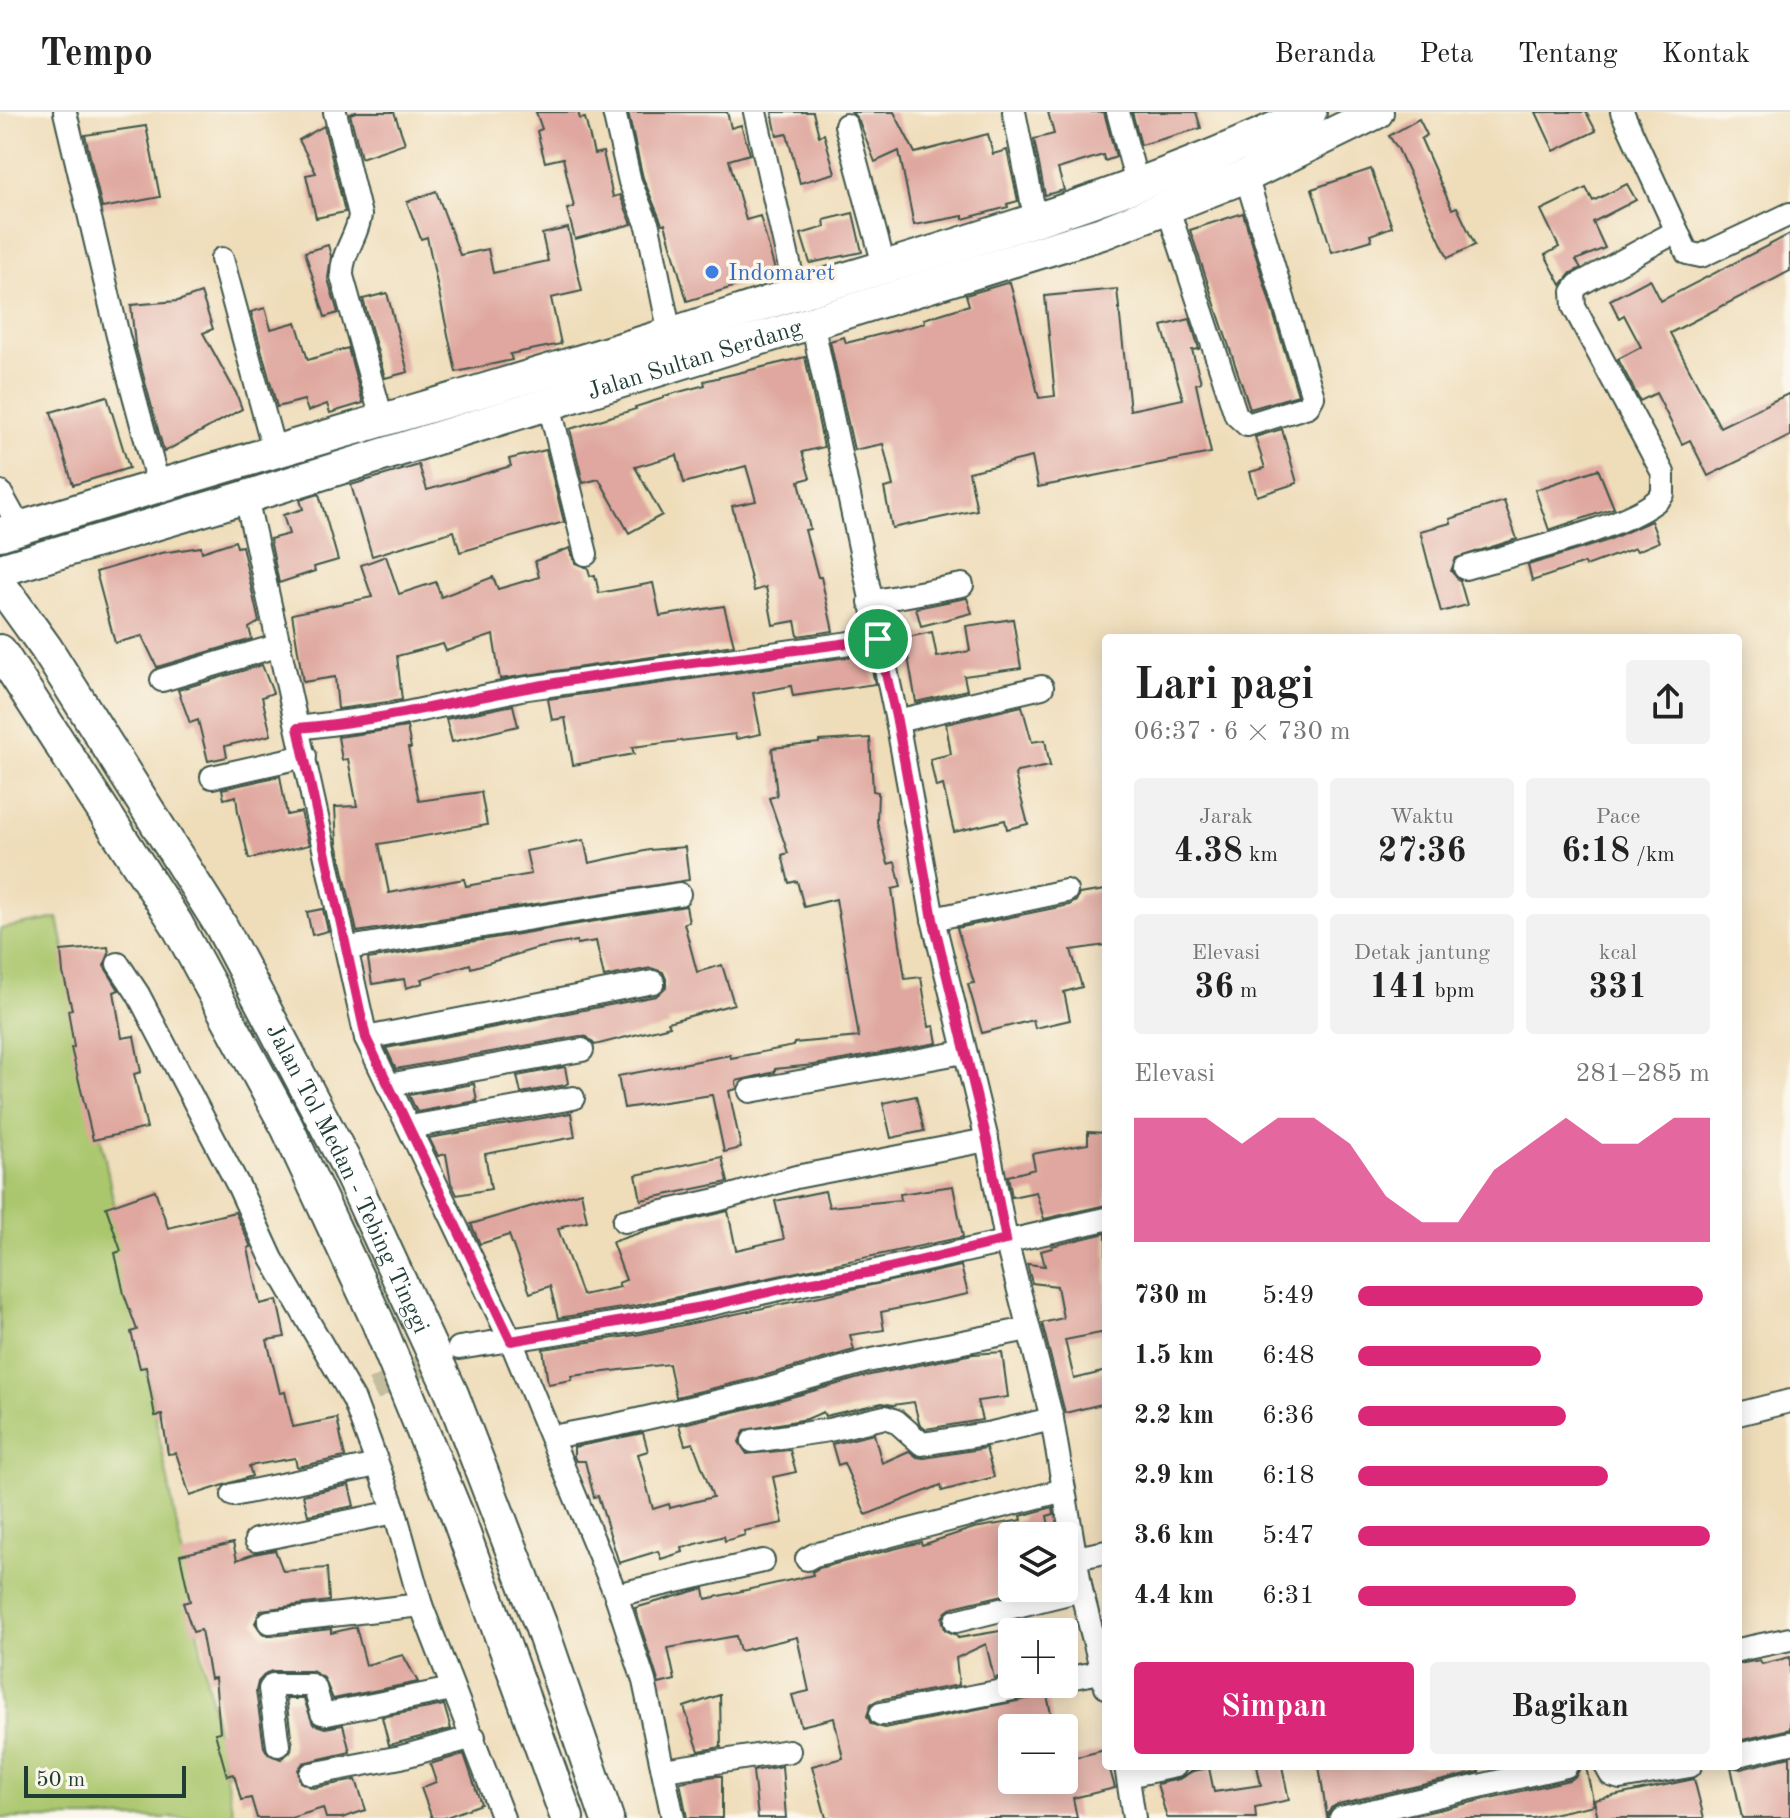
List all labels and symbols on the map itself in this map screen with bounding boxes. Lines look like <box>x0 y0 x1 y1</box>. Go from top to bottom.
place label: Indomaret <box>728 262 835 286</box>
marker: Indomaret <box>703 263 721 281</box>
street label: Jalan Sultan Serdang <box>585 316 805 405</box>
pin <box>844 605 912 673</box>
street label: Jalan Tol Medan - Tebing Tinggi <box>261 1020 432 1338</box>
scale bar <box>24 1762 186 1798</box>

